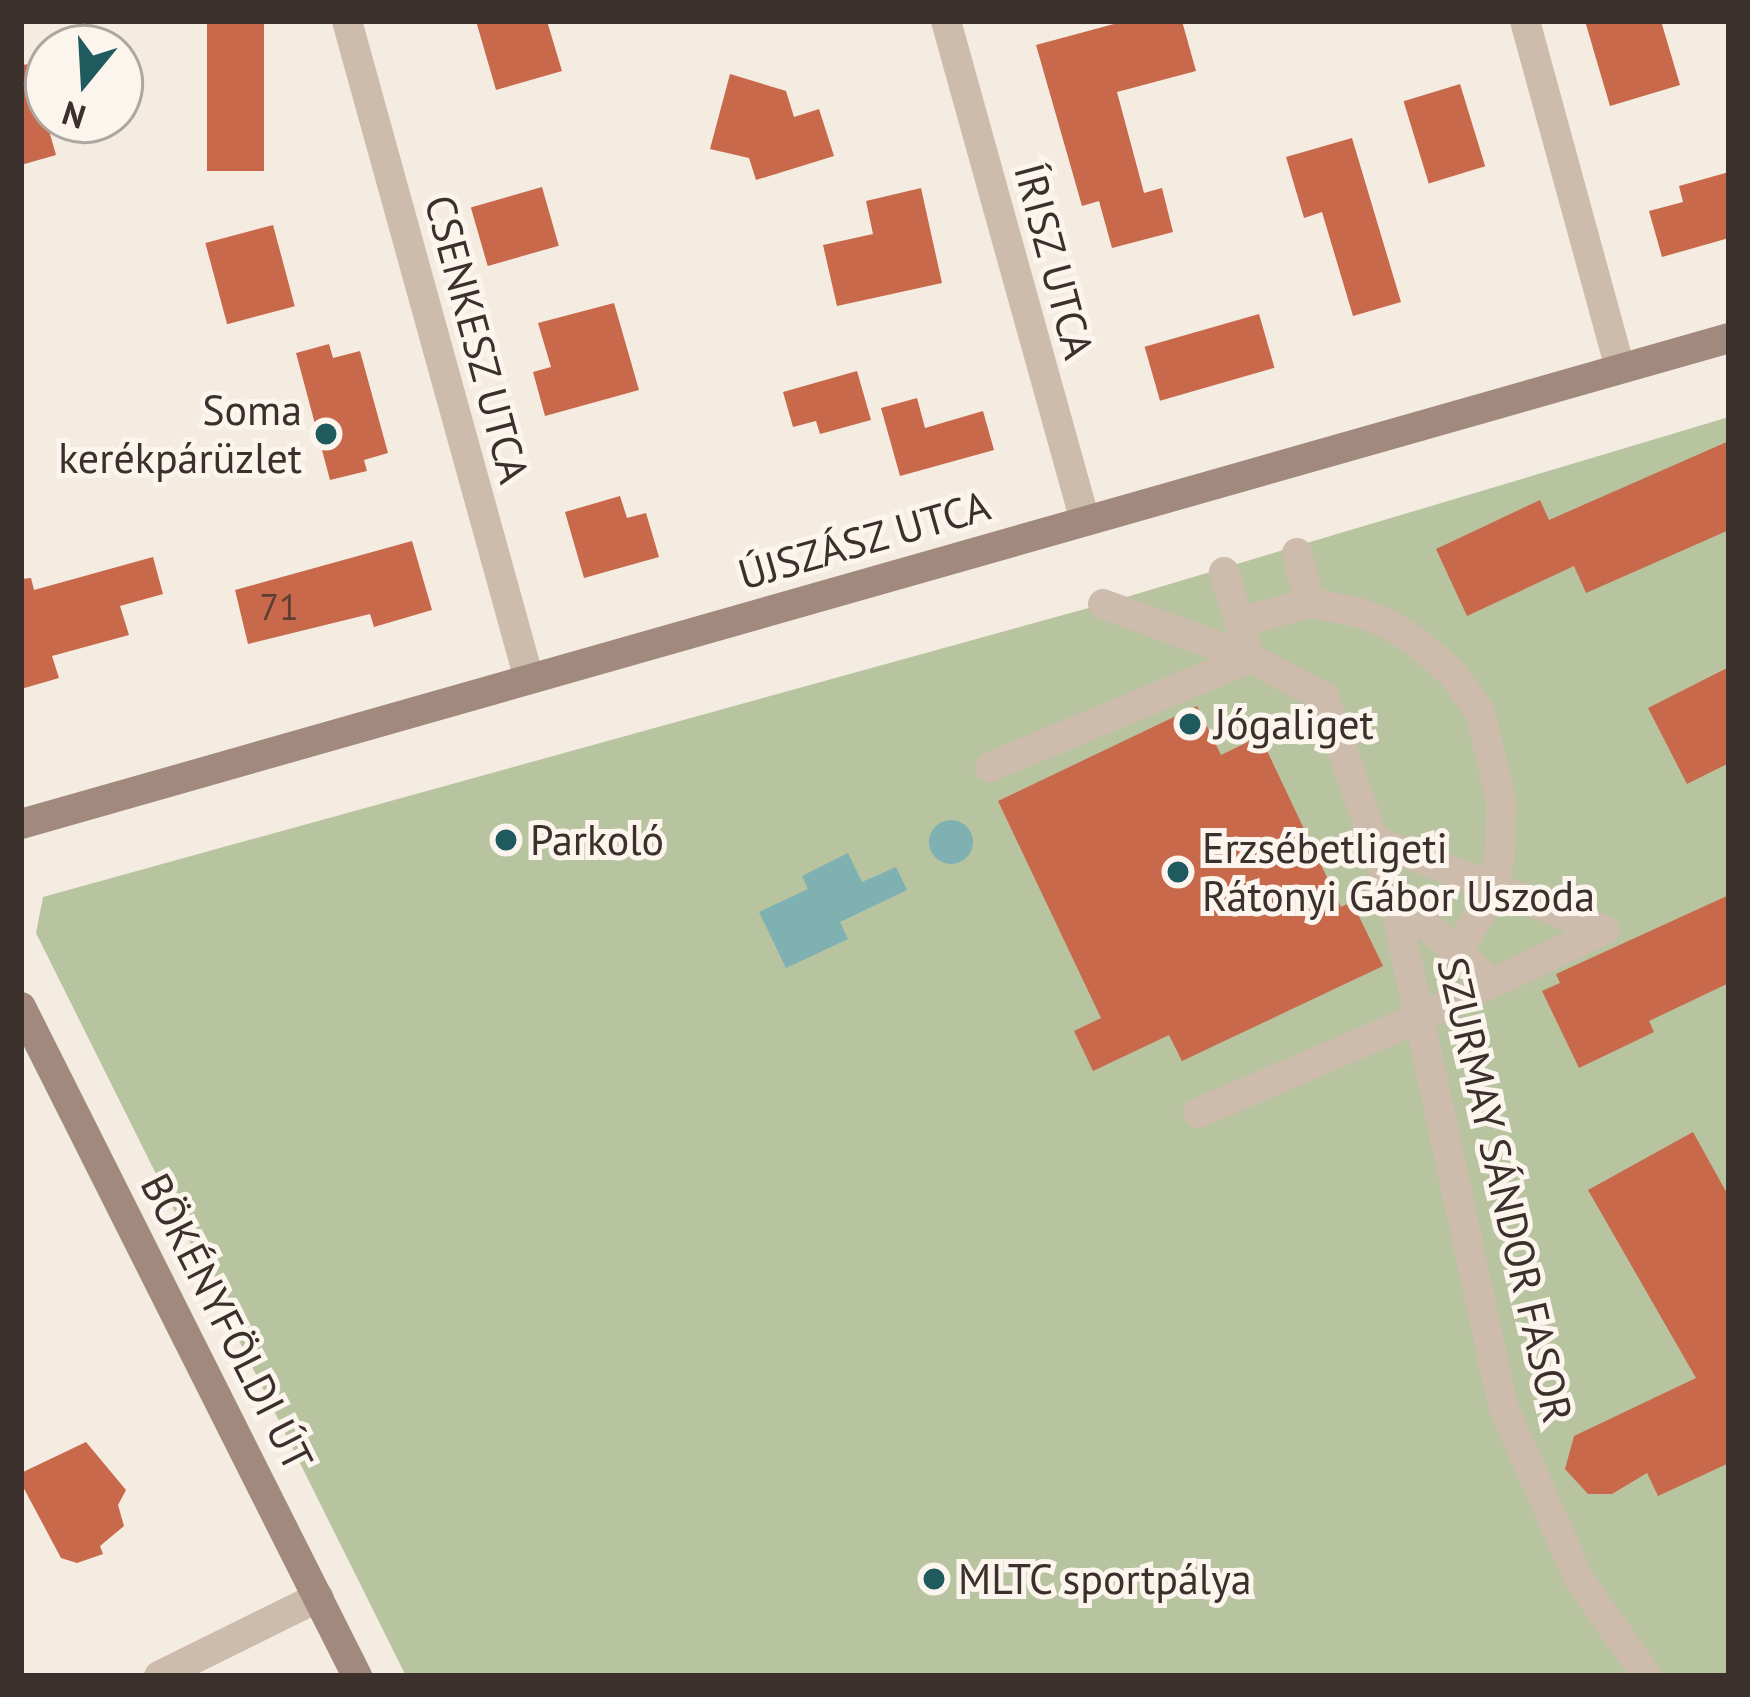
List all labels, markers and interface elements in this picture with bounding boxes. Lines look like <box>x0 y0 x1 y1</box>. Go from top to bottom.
north arrow <box>24 24 144 144</box>
text: N <box>57 92 91 140</box>
street label: ÍRISZ UTCA <box>1004 157 1104 365</box>
street label: CSENKESZ UTCA <box>414 189 540 489</box>
place label: Soma kerékpárüzlet <box>58 385 302 484</box>
marker: Soma kerékpárüzlet <box>313 421 339 447</box>
street label: ÚJSZÁSZ UTCA <box>732 480 996 600</box>
house number: 71 <box>259 585 299 629</box>
place label: Jógaliget <box>1214 699 1374 749</box>
marker: Jógaliget <box>1177 711 1203 737</box>
place label: Parkoló <box>530 815 664 865</box>
place label: Erzsébetligeti Rátonyi Gábor Uszoda <box>1202 823 1595 922</box>
marker: Parkoló <box>493 827 519 853</box>
marker: Erzsébetligeti Rátonyi Gábor Uszoda <box>1165 859 1191 885</box>
street label: SZURMAY SÁNDOR FASOR <box>1427 952 1583 1428</box>
street label: BÖKÉNYFÖLDI ÚT <box>130 1165 324 1479</box>
place label: MLTC sportpálya <box>958 1554 1253 1604</box>
marker: MLTC sportpálya <box>921 1566 947 1592</box>

